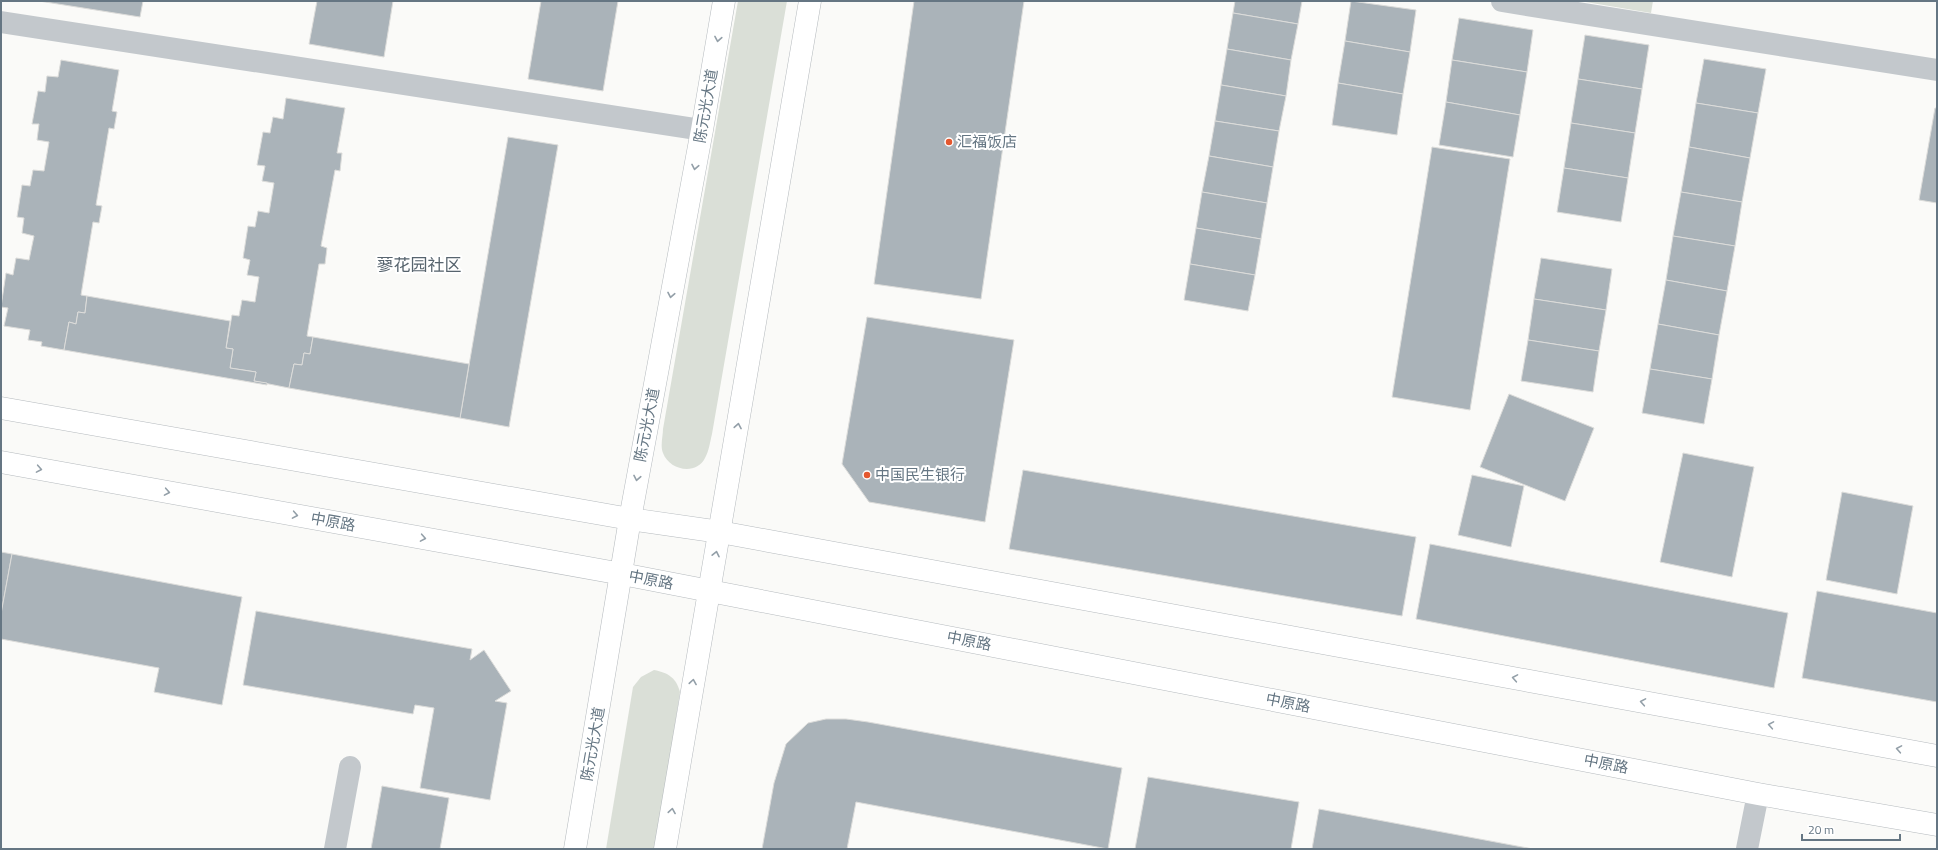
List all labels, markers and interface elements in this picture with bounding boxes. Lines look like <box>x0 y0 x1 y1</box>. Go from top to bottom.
one-way arrow <box>714 36 722 43</box>
street label: 陈元光大道 <box>688 67 723 145</box>
place label: 汇福饭店 <box>957 130 1017 153</box>
marker: 汇福饭店 <box>944 137 954 147</box>
one-way arrow <box>691 164 700 171</box>
district label: 蓼花园社区 <box>377 252 462 278</box>
one-way arrow <box>668 292 676 298</box>
street label: 陈元光大道 <box>628 386 665 464</box>
one-way arrow <box>733 423 742 429</box>
place label: 中国民生银行 <box>875 463 965 486</box>
one-way arrow <box>36 464 42 472</box>
marker: 中国民生银行 <box>862 470 872 480</box>
one-way arrow <box>634 475 642 481</box>
one-way arrow <box>164 487 170 496</box>
street label: 中原路 <box>309 506 357 537</box>
one-way arrow <box>292 510 298 519</box>
one-way arrow <box>420 533 426 542</box>
one-way arrow <box>711 551 719 557</box>
street label: 中原路 <box>627 564 675 595</box>
street label: 中原路 <box>945 625 993 656</box>
one-way arrow <box>1512 675 1518 683</box>
one-way arrow <box>688 679 697 685</box>
street label: 中原路 <box>1264 687 1312 718</box>
one-way arrow <box>1640 698 1646 707</box>
street label: 陈元光大道 <box>575 705 610 783</box>
one-way arrow <box>1768 722 1774 730</box>
one-way arrow <box>1896 745 1902 754</box>
street label: 中原路 <box>1582 748 1630 779</box>
one-way arrow <box>667 807 676 814</box>
scale bar <box>1802 816 1900 842</box>
text: 20 m <box>1808 820 1834 839</box>

